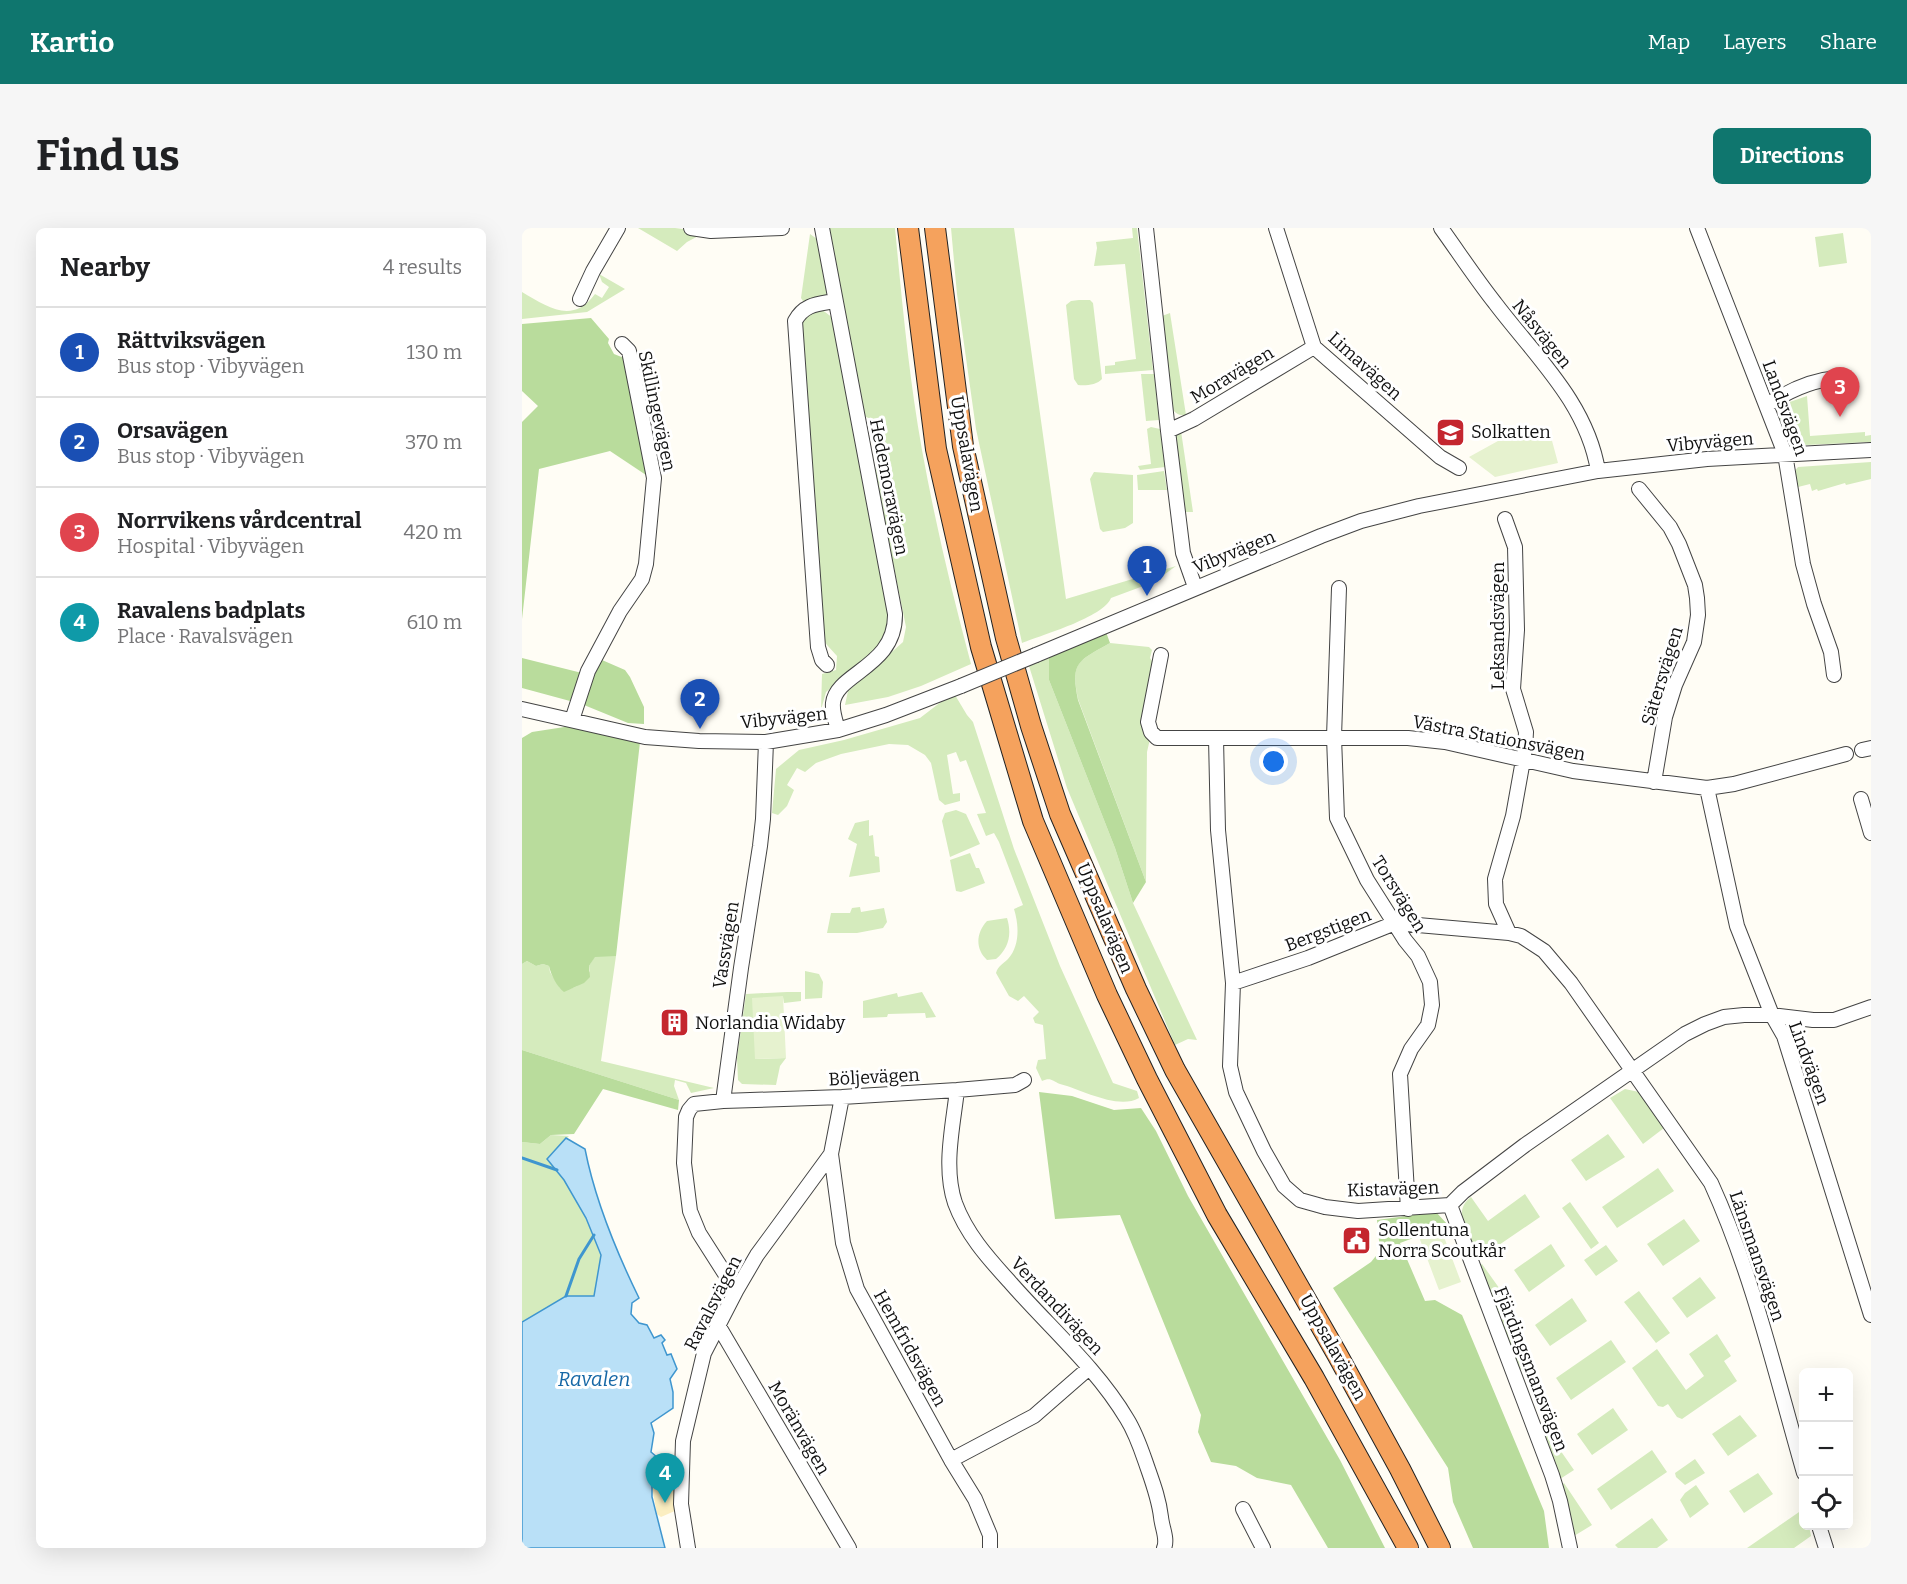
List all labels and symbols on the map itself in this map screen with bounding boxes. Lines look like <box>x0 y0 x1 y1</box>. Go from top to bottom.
street label: Nåsvägen <box>1508 295 1577 373</box>
street label: Limavägen <box>1324 327 1407 405</box>
street label: Moravägen <box>1187 341 1278 408</box>
street label: Skillingevägen <box>633 349 681 474</box>
street label: Landsvägen <box>1758 357 1813 459</box>
pin: 3 <box>1820 368 1860 417</box>
street label: Uppsalavägen <box>946 394 988 515</box>
school or university icon: Solkatten <box>1434 416 1466 448</box>
street label: Hedemoravägen <box>865 417 913 558</box>
place label: Solkatten <box>1471 421 1551 443</box>
street label: Vibyvägen <box>1666 427 1755 457</box>
street label: Vibyvägen <box>1190 525 1279 579</box>
pin: 1 <box>1128 546 1166 596</box>
street label: Leksandsvägen <box>1487 561 1509 690</box>
street label: Sätersvägen <box>1637 623 1688 728</box>
pin: 2 <box>680 680 720 729</box>
street label: Vibyvägen <box>740 702 829 733</box>
street label: Västra Stationsvägen <box>1411 710 1588 766</box>
your location <box>1259 747 1288 776</box>
street label: Torsvägen <box>1367 852 1431 937</box>
street label: Uppsalavägen <box>1072 859 1138 977</box>
street label: Vassvägen <box>708 899 744 990</box>
street label: Bergstigen <box>1282 903 1375 956</box>
building icon: Norlandia Widaby <box>658 1007 690 1039</box>
place label: Norlandia Widaby <box>695 1012 846 1034</box>
street label: Lindvägen <box>1784 1018 1834 1108</box>
street label: Böljevägen <box>828 1064 921 1090</box>
street label: Kistavägen <box>1347 1176 1440 1202</box>
street label: Länsmansvägen <box>1724 1188 1790 1325</box>
place label: Sollentuna Norra Scoutkår <box>1378 1219 1506 1262</box>
public building icon: Sollentuna Norra Scoutkår <box>1341 1224 1373 1256</box>
street label: Ravalsvägen <box>680 1251 747 1354</box>
street label: Verdandivägen <box>1006 1252 1108 1360</box>
street label: Fjärdingsmansvägen <box>1489 1283 1573 1455</box>
street label: Hemfridsvägen <box>869 1286 951 1411</box>
street label: Uppsalavägen <box>1295 1290 1371 1404</box>
water label: Ravalen <box>558 1367 630 1391</box>
street label: Moränvägen <box>763 1377 835 1479</box>
pin: 4 <box>646 1454 684 1503</box>

